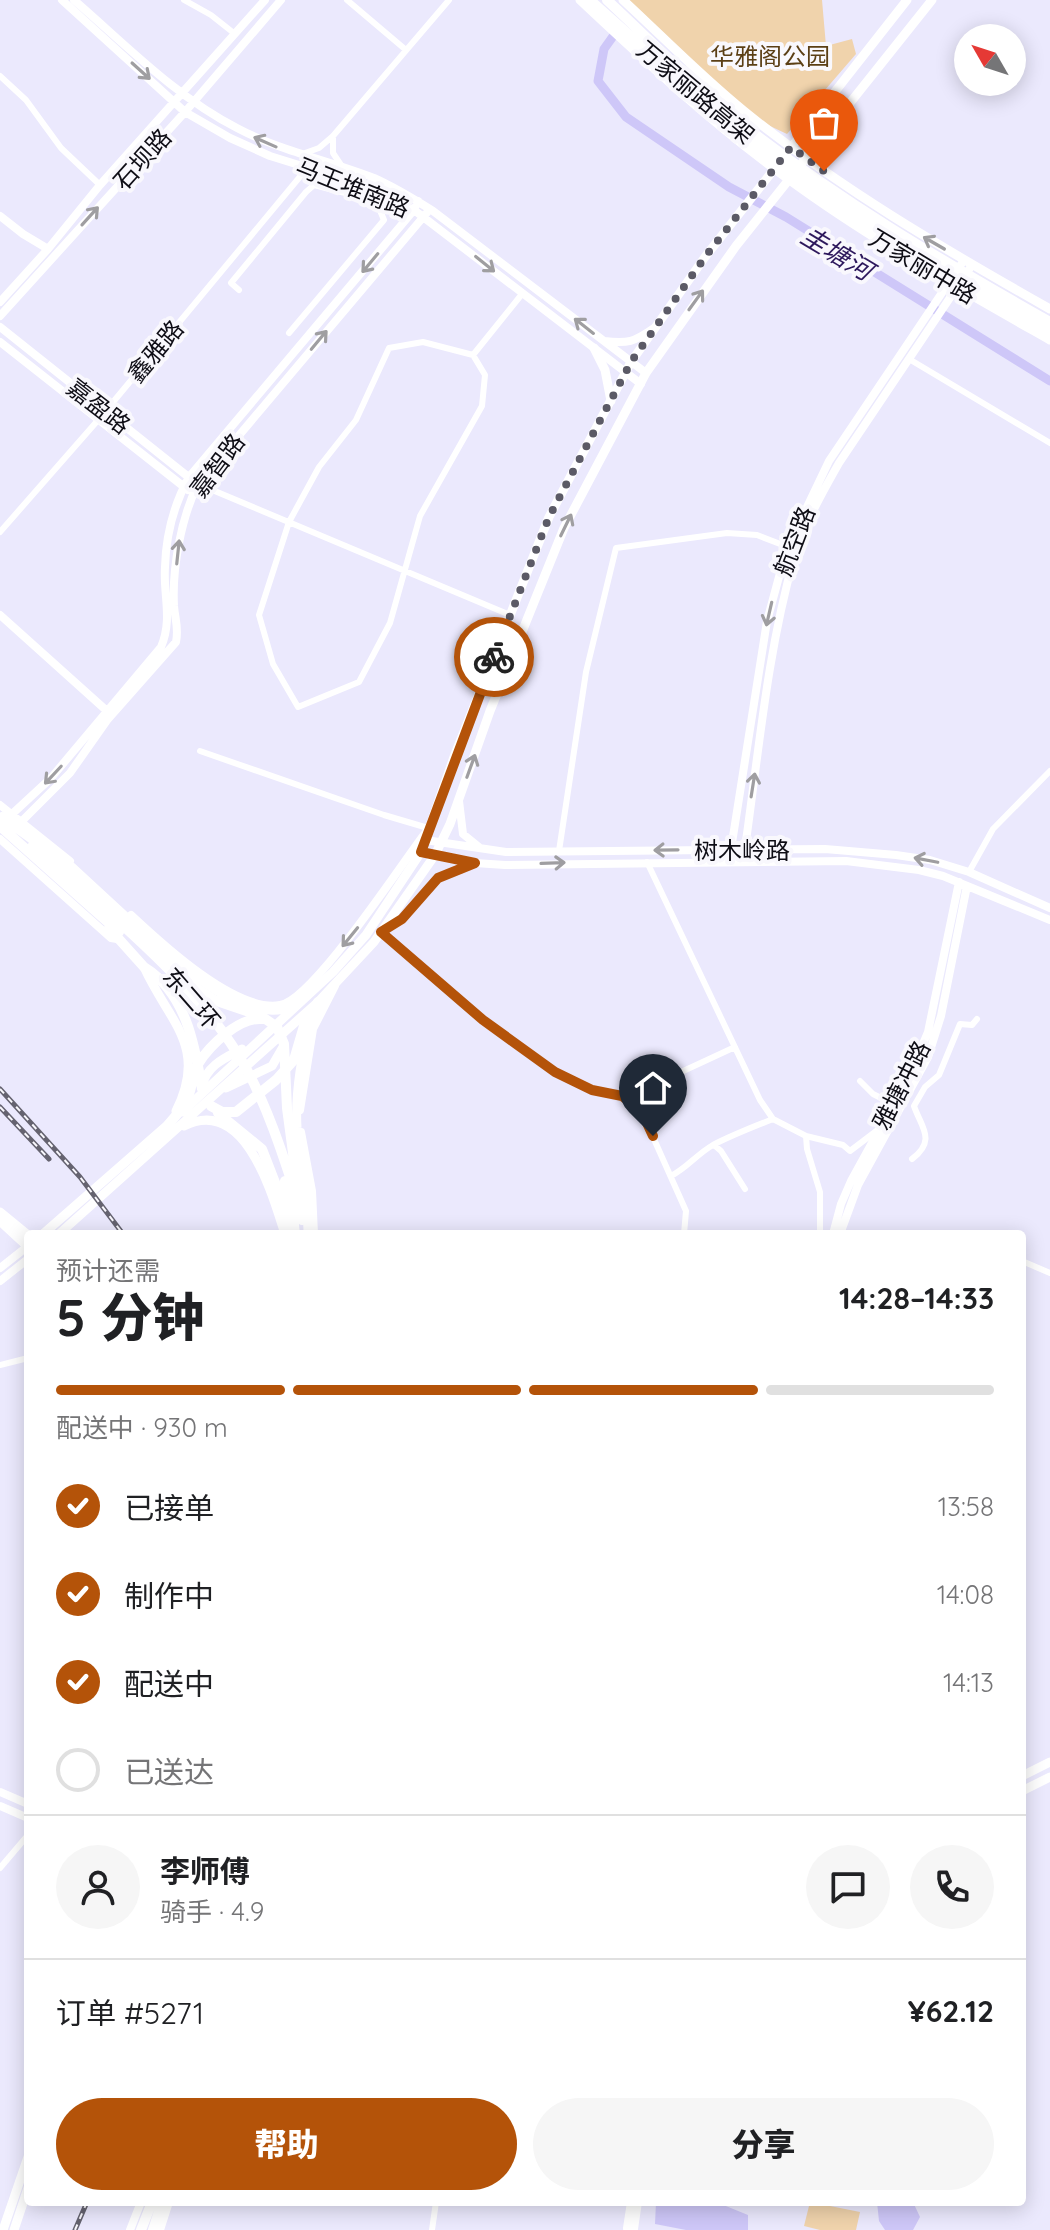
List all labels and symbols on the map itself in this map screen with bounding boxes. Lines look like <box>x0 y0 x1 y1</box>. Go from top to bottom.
north arrow <box>954 24 1026 96</box>
street label: 万家丽路高架 <box>631 34 761 150</box>
park label: 华雅阁公园 <box>710 41 830 71</box>
one-way arrow <box>130 62 150 80</box>
pin <box>790 89 858 171</box>
street label: 石坝路 <box>107 122 177 196</box>
one-way arrow <box>254 133 278 148</box>
street label: 马王堆南路 <box>292 151 414 223</box>
one-way arrow <box>81 207 99 227</box>
water label: 圭塘河 <box>795 219 883 290</box>
street label: 万家丽中路 <box>864 222 982 310</box>
one-way arrow <box>922 235 946 250</box>
one-way arrow <box>361 252 379 272</box>
one-way arrow <box>474 256 495 273</box>
one-way arrow <box>688 290 705 311</box>
street label: 鑫雅路 <box>120 314 190 388</box>
one-way arrow <box>574 318 595 335</box>
one-way arrow <box>310 331 328 351</box>
street label: 嘉盈路 <box>61 372 137 440</box>
street label: 嘉智路 <box>183 427 251 503</box>
street label: 航空路 <box>767 502 821 580</box>
one-way arrow <box>559 513 574 537</box>
one-way arrow <box>171 539 186 566</box>
one-way arrow <box>761 601 776 627</box>
courier <box>454 617 534 697</box>
one-way arrow <box>464 754 479 779</box>
one-way arrow <box>44 764 62 784</box>
one-way arrow <box>746 772 761 798</box>
street label: 树木岭路 <box>694 835 790 865</box>
one-way arrow <box>653 842 680 858</box>
one-way arrow <box>913 852 939 867</box>
one-way arrow <box>539 856 566 871</box>
one-way arrow <box>341 926 359 947</box>
street label: 东二环 <box>157 961 227 1035</box>
street label: 雅塘冲路 <box>866 1035 936 1135</box>
pin <box>619 1054 687 1136</box>

